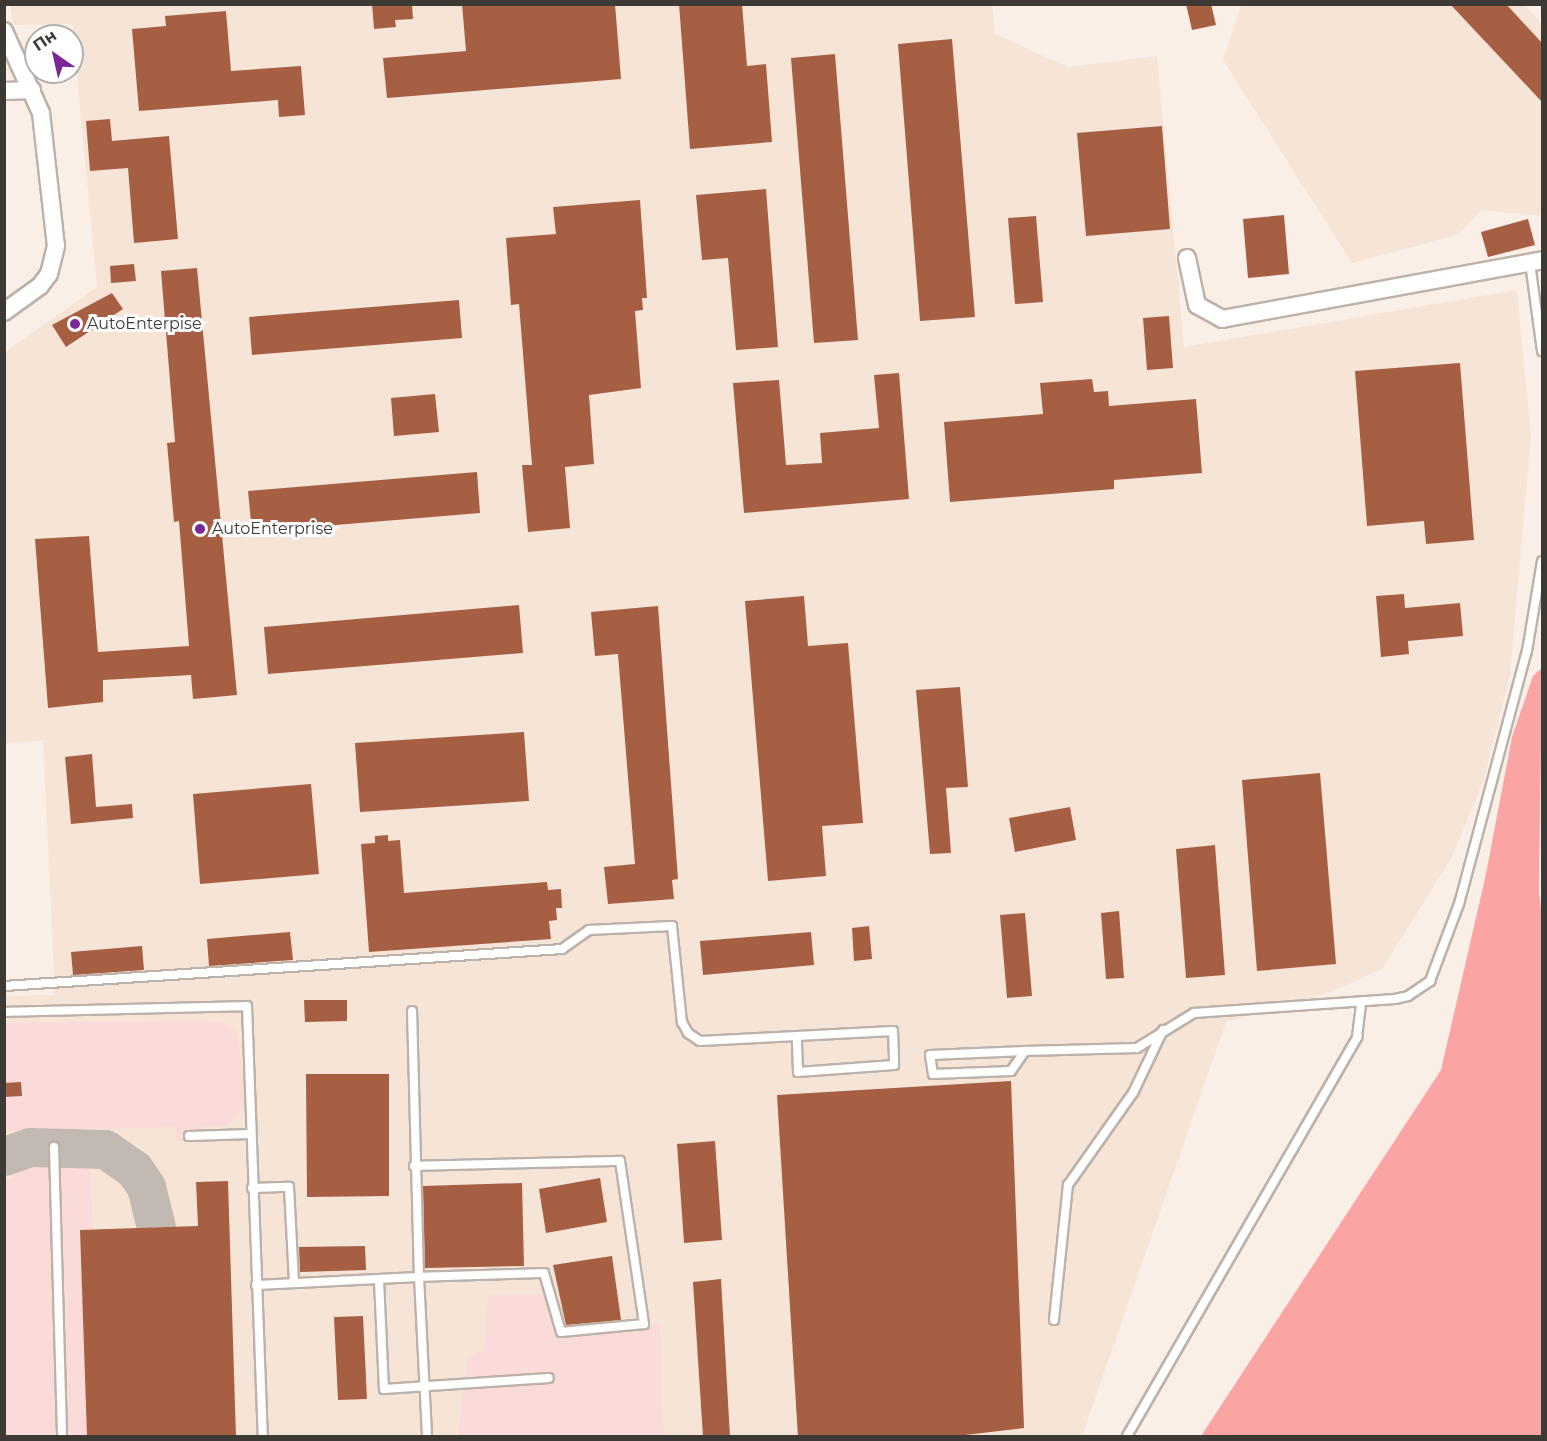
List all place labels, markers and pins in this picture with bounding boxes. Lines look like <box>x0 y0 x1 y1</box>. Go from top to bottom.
place label: AutoEnterpise <box>87 314 202 334</box>
marker: AutoEnterpise <box>68 317 82 331</box>
place label: AutoEnterprise <box>212 519 333 539</box>
marker: AutoEnterprise <box>193 522 207 536</box>

